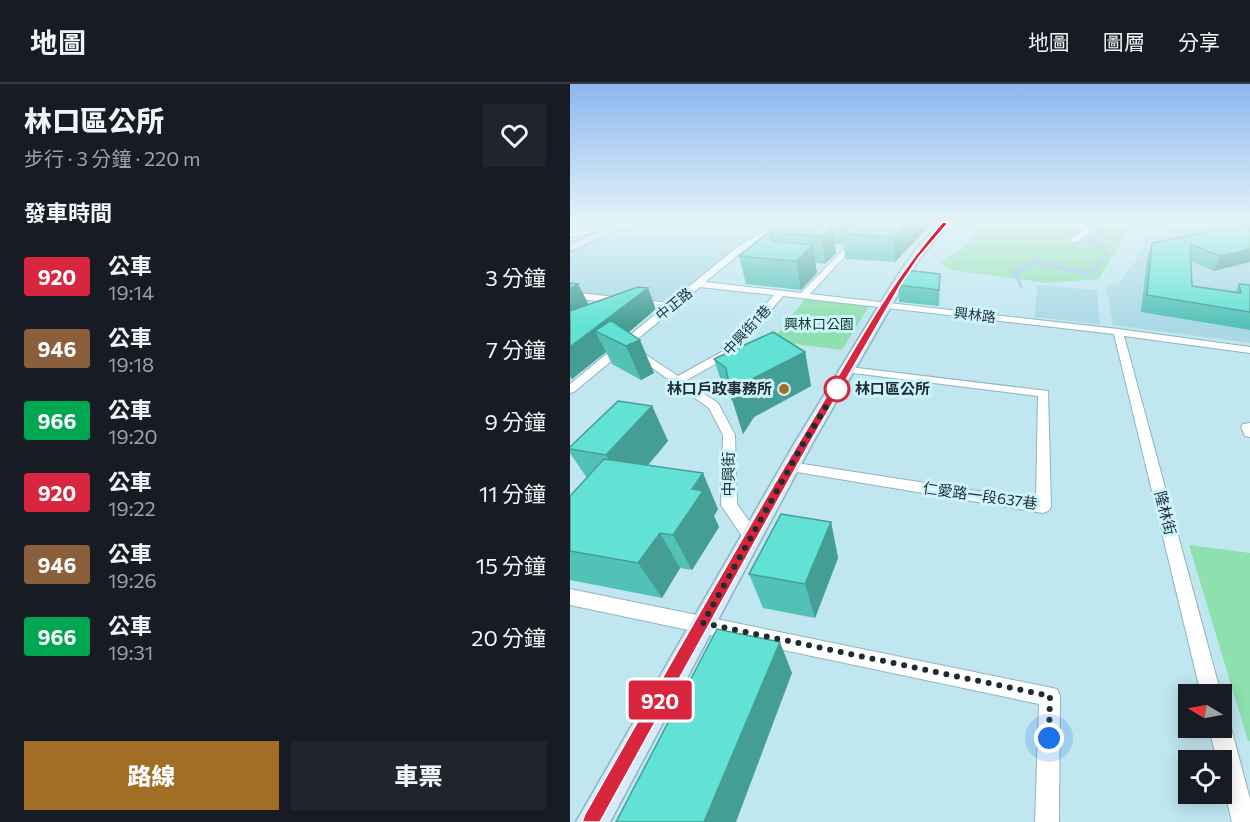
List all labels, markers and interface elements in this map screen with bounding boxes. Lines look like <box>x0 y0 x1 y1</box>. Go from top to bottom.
text: 地圖 <box>30 25 86 59</box>
text: 地圖 <box>1028 29 1070 54</box>
text: 圖層 <box>1103 29 1145 54</box>
text: 分享 <box>1178 29 1220 54</box>
text: 林口區公所 <box>24 103 164 137</box>
button: heart <box>483 104 546 167</box>
text: 步行 · 3 分鐘 · 220 m <box>24 146 200 170</box>
text: 發車時間 <box>24 199 112 226</box>
text: 公車 <box>108 252 152 279</box>
text: 920 <box>38 264 76 289</box>
text: 3 分鐘 <box>485 264 546 291</box>
text: 19:14 <box>108 280 154 304</box>
street label: 中正路 <box>652 284 695 323</box>
street label: 中興街1巷 <box>719 301 774 358</box>
street label: 興林路 <box>953 304 997 325</box>
park label: 興林口公園 <box>784 315 854 332</box>
text: 公車 <box>108 324 152 351</box>
text: 946 <box>38 336 76 361</box>
text: 7 分鐘 <box>486 336 546 363</box>
text: 19:18 <box>108 352 154 376</box>
marker: 林口區公所 <box>824 376 850 402</box>
place label: 林口戶政事務所 <box>667 379 772 397</box>
place label: 林口區公所 <box>855 379 930 397</box>
marker: 林口戶政事務所 <box>777 382 791 396</box>
text: 公車 <box>108 396 152 423</box>
text: 966 <box>38 408 76 433</box>
text: 9 分鐘 <box>484 408 546 435</box>
text: 19:20 <box>108 424 158 448</box>
street label: 中興街 <box>719 451 737 497</box>
text: 公車 <box>108 468 152 495</box>
street label: 仁愛路一段637巷 <box>922 478 1039 512</box>
text: 920 <box>38 480 76 505</box>
text: 11 分鐘 <box>479 480 546 507</box>
street label: 隆林街 <box>1152 489 1180 537</box>
text: 19:22 <box>108 496 156 520</box>
text: 公車 <box>108 540 152 567</box>
text: 946 <box>38 552 76 577</box>
text: 15 分鐘 <box>476 552 546 579</box>
text: 19:26 <box>108 568 157 592</box>
text: 公車 <box>108 612 152 639</box>
text: 966 <box>38 624 76 649</box>
text: 20 分鐘 <box>471 624 546 651</box>
text: 19:31 <box>108 640 153 664</box>
line badge: 920 <box>626 680 694 720</box>
north arrow <box>1178 684 1232 738</box>
map controls <box>1178 684 1232 804</box>
text: 920 <box>641 688 679 713</box>
your location <box>1034 723 1064 753</box>
button: 路線 <box>24 741 279 810</box>
button: 車票 <box>291 741 546 810</box>
button: locate <box>1178 750 1232 804</box>

